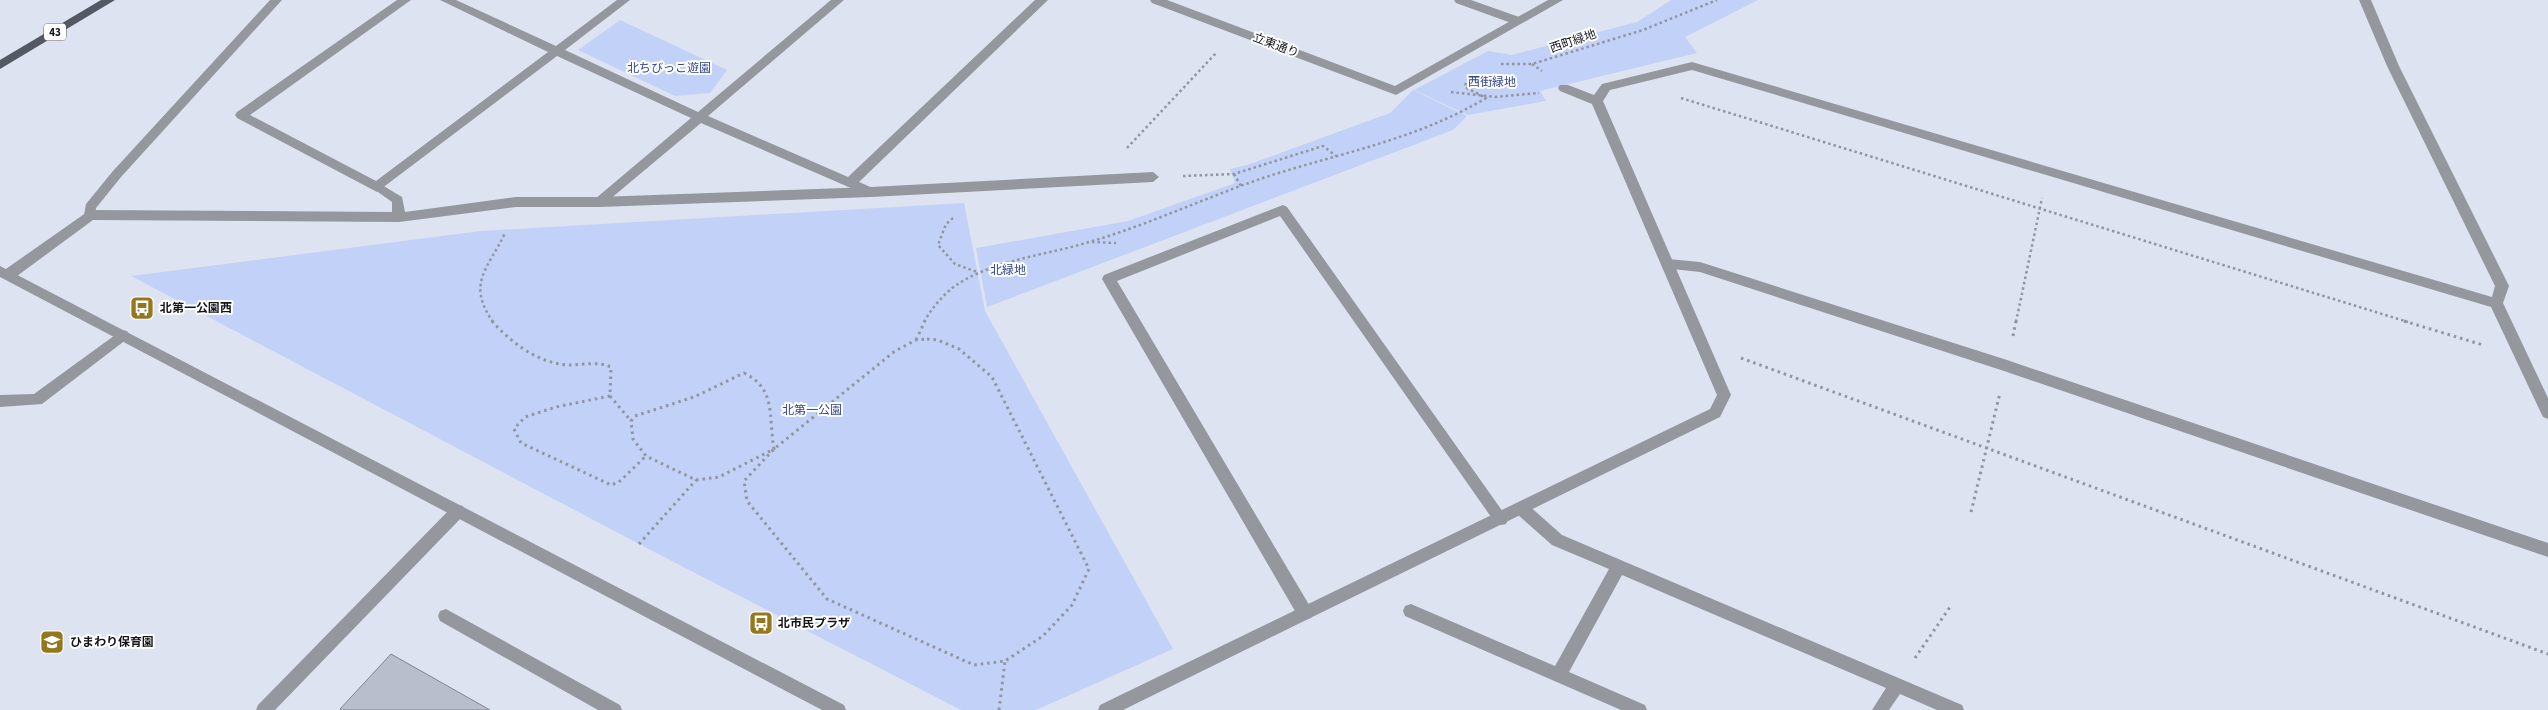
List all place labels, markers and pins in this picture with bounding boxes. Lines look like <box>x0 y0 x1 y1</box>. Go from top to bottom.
bus stop icon: 北第一公園西 <box>129 295 155 321</box>
place label: 北第一公園西 <box>160 300 232 317</box>
bus stop icon: 北市民プラザ <box>748 610 774 636</box>
place label: 北市民プラザ <box>778 615 850 632</box>
school or university icon: ひまわり保育園 <box>39 629 65 655</box>
place label: ひまわり保育園 <box>70 634 154 651</box>

